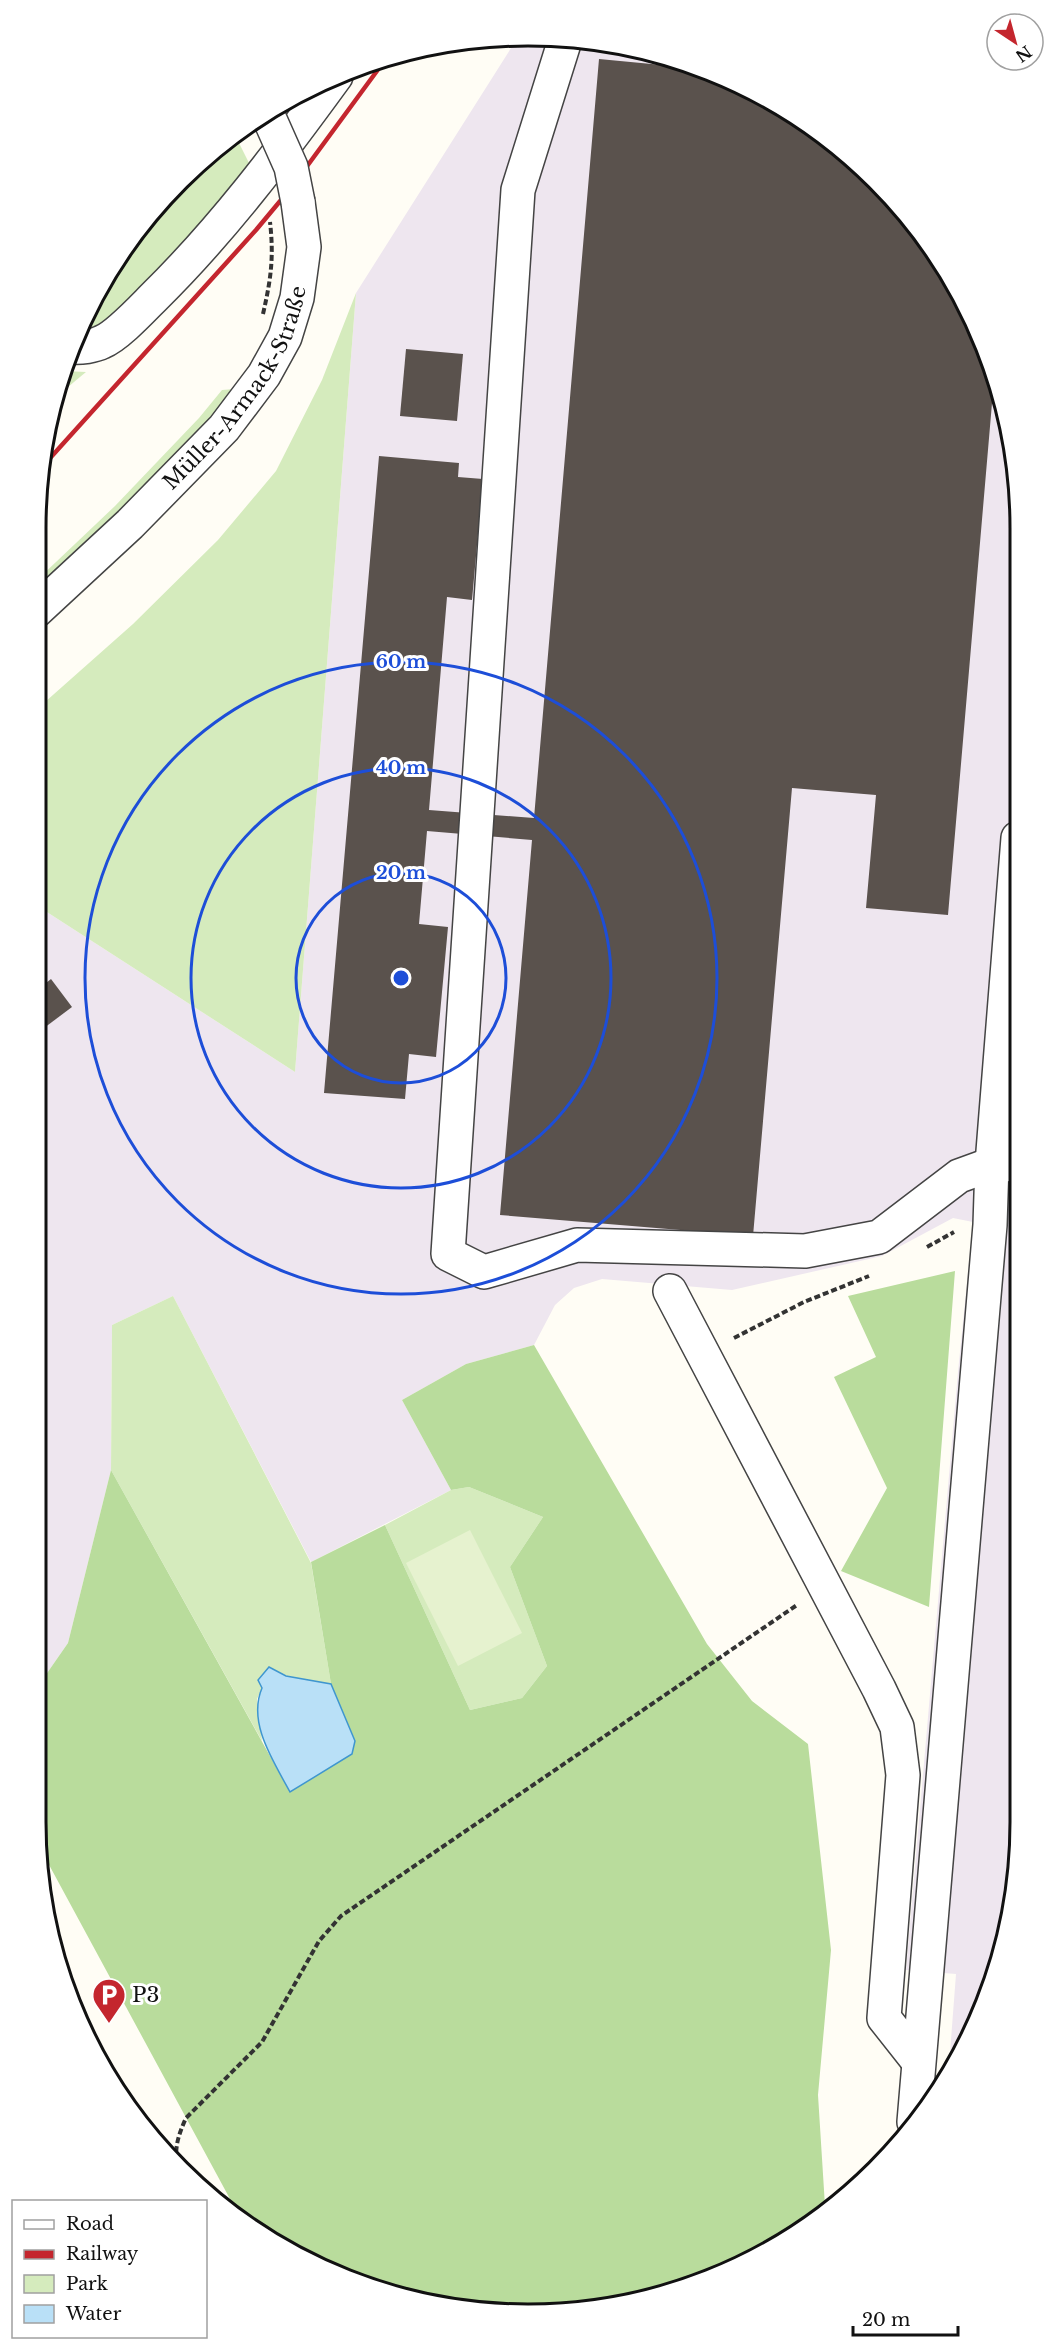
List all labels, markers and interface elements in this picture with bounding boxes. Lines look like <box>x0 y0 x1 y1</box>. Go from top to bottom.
north arrow <box>985 12 1045 72</box>
text: N <box>1012 42 1036 67</box>
street label: Müller-Armack-Straße <box>158 284 311 495</box>
text: 60 m <box>376 651 426 673</box>
text: 40 m <box>376 757 426 779</box>
text: 20 m <box>376 862 426 884</box>
centre of rings <box>391 968 411 988</box>
parking icon: P3 <box>91 1977 127 2024</box>
place label: P3 <box>132 1982 159 2008</box>
legend <box>12 2200 207 2338</box>
text: Road <box>66 2213 114 2235</box>
text: Railway <box>66 2243 139 2265</box>
text: Park <box>66 2273 108 2295</box>
scale bar <box>853 2299 958 2337</box>
text: Water <box>65 2303 122 2325</box>
text: 20 m <box>862 2309 910 2331</box>

